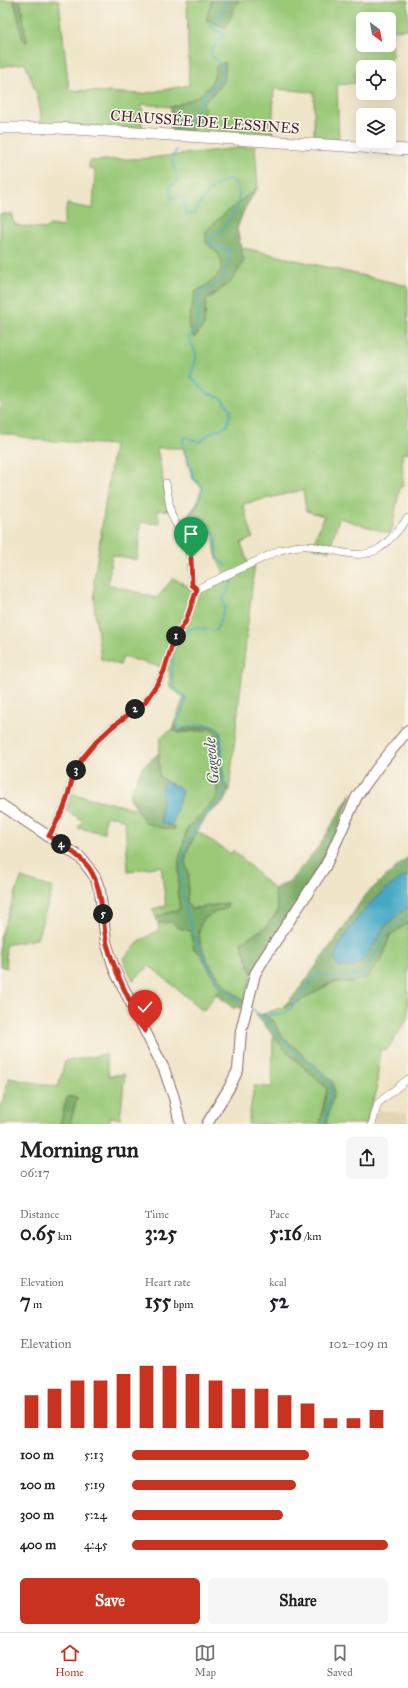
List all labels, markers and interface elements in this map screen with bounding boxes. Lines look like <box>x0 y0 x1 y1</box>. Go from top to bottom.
north arrow <box>356 12 396 52</box>
map controls <box>356 12 396 148</box>
button: locate <box>356 60 396 100</box>
street label: CHAUSSÉE DE LESSINES <box>110 105 300 138</box>
button: layers <box>356 108 396 148</box>
pin <box>174 517 208 558</box>
icon: arrive <box>180 523 202 545</box>
pin: 1 <box>166 626 186 646</box>
text: 1 <box>174 629 178 642</box>
pin: 2 <box>125 699 145 719</box>
text: 2 <box>132 702 138 715</box>
water label: Gageole <box>200 736 223 785</box>
pin: 3 <box>66 760 86 780</box>
text: 3 <box>74 763 78 776</box>
pin: 4 <box>51 834 71 854</box>
text: 4 <box>58 837 64 850</box>
pin: 5 <box>93 904 113 924</box>
text: 5 <box>100 907 106 920</box>
pin <box>128 990 162 1031</box>
icon: check <box>134 996 156 1018</box>
text: Morning run <box>20 1136 139 1163</box>
button: share <box>346 1137 388 1179</box>
text: 06:17 <box>20 1165 50 1181</box>
text: Distance <box>20 1208 59 1221</box>
text: Time <box>145 1208 169 1221</box>
text: Pace <box>269 1208 289 1221</box>
text: 0.65 <box>20 1221 55 1245</box>
text: 3:25 <box>145 1221 177 1245</box>
text: 5:16 <box>269 1221 302 1245</box>
text: km <box>55 1230 72 1243</box>
text: /km <box>302 1230 321 1243</box>
text: Elevation <box>20 1276 64 1289</box>
text: Heart rate <box>145 1276 191 1289</box>
text: kcal <box>269 1276 287 1289</box>
text: 7 <box>20 1289 31 1313</box>
text: 155 <box>145 1289 171 1313</box>
text: 52 <box>269 1289 289 1313</box>
text: m <box>31 1298 42 1311</box>
text: bpm <box>171 1298 193 1311</box>
text: Elevation <box>20 1336 72 1352</box>
text: 102–109 m <box>329 1336 388 1352</box>
text: 100 m <box>20 1447 54 1463</box>
text: 5:13 <box>84 1447 104 1463</box>
text: 200 m <box>20 1477 55 1493</box>
text: 5:19 <box>84 1477 105 1493</box>
text: 300 m <box>20 1507 54 1523</box>
text: 5:24 <box>84 1507 107 1523</box>
text: 400 m <box>20 1537 56 1553</box>
text: 4:45 <box>84 1537 108 1553</box>
button: Save <box>20 1578 200 1624</box>
button: Share <box>208 1578 388 1624</box>
tab: Home <box>55 1642 84 1679</box>
tab: Map <box>194 1642 216 1679</box>
tab: Saved <box>327 1642 353 1679</box>

